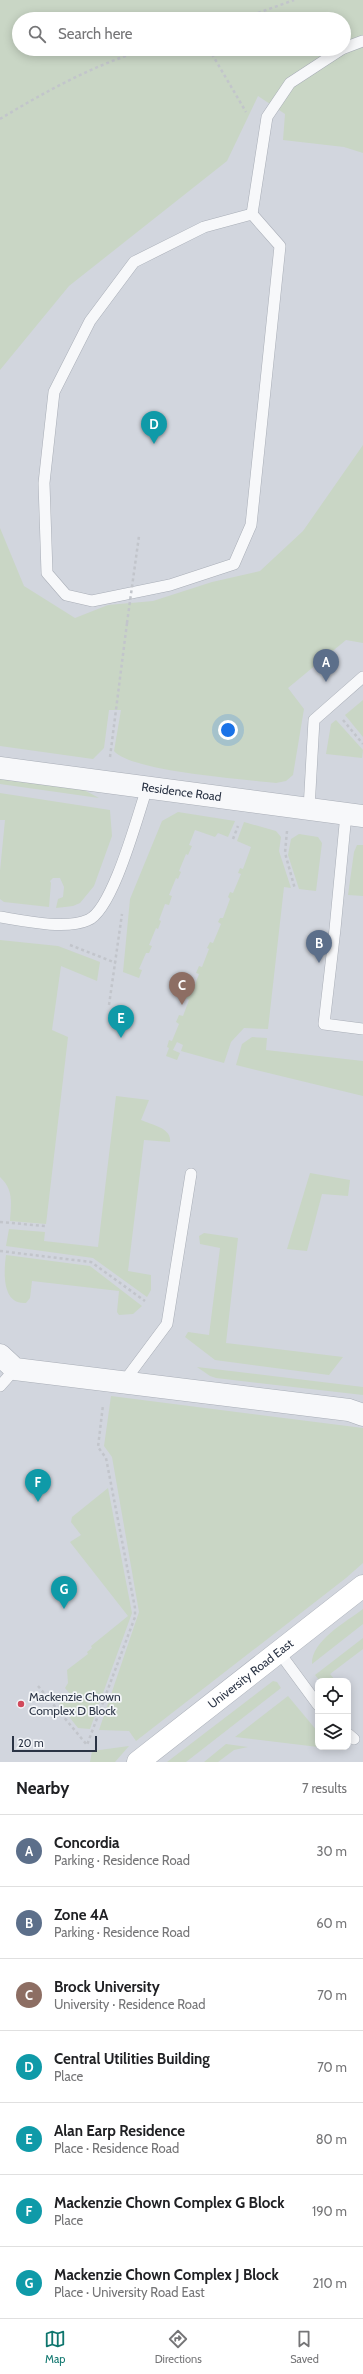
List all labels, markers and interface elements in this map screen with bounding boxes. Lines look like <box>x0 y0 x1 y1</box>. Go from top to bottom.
search box <box>12 12 351 56</box>
icon: search <box>26 23 48 45</box>
text: Search here <box>58 25 133 43</box>
pin: D <box>141 411 167 444</box>
pin: A <box>313 649 339 682</box>
your location <box>218 720 238 740</box>
street label: Residence Road <box>141 779 222 804</box>
pin: B <box>306 930 332 963</box>
pin: C <box>169 972 195 1005</box>
pin: E <box>108 1005 134 1038</box>
pin: F <box>25 1469 51 1502</box>
pin: G <box>51 1576 77 1609</box>
street label: University Road East <box>205 1636 296 1711</box>
map controls <box>315 1678 351 1750</box>
button: locate <box>315 1678 351 1714</box>
place label: Mackenzie Chown Complex D Block <box>29 1689 121 1718</box>
marker: Mackenzie Chown Complex D Block <box>16 1699 26 1709</box>
button: layers <box>315 1714 351 1750</box>
scale bar <box>12 1734 97 1753</box>
text: 20 m <box>18 1736 44 1750</box>
text: Nearby <box>16 1778 69 1798</box>
text: 7 results <box>302 1780 347 1796</box>
text: Concordia <box>54 1834 120 1852</box>
text: A <box>25 1843 33 1859</box>
text: 30 m <box>317 1843 347 1859</box>
text: Parking · Residence Road <box>54 1852 190 1868</box>
text: Zone 4A <box>54 1906 109 1924</box>
text: B <box>25 1915 33 1931</box>
text: 60 m <box>316 1915 347 1931</box>
text: Parking · Residence Road <box>54 1924 190 1940</box>
text: Brock University <box>54 1978 160 1996</box>
text: C <box>25 1987 33 2003</box>
text: 70 m <box>317 1987 347 2003</box>
text: University · Residence Road <box>54 1996 205 2012</box>
text: Central Utilities Building <box>54 2050 210 2068</box>
text: D <box>24 2059 34 2075</box>
text: 70 m <box>317 2059 347 2075</box>
text: Place <box>54 2068 83 2084</box>
text: Alan Earp Residence <box>54 2122 185 2140</box>
text: E <box>25 2131 33 2147</box>
text: 80 m <box>316 2131 347 2147</box>
text: Place · Residence Road <box>54 2140 179 2156</box>
text: Mackenzie Chown Complex G Block <box>54 2194 284 2212</box>
text: F <box>26 2203 32 2219</box>
text: 190 m <box>312 2203 347 2219</box>
text: Place <box>54 2212 83 2228</box>
text: Mackenzie Chown Complex J Block <box>54 2266 279 2284</box>
text: G <box>25 2275 33 2291</box>
text: 210 m <box>313 2275 347 2291</box>
text: Place · University Road East <box>54 2284 205 2300</box>
tab: Map <box>44 2328 66 2366</box>
tab: Directions <box>155 2328 202 2366</box>
tab: Saved <box>290 2328 319 2366</box>

